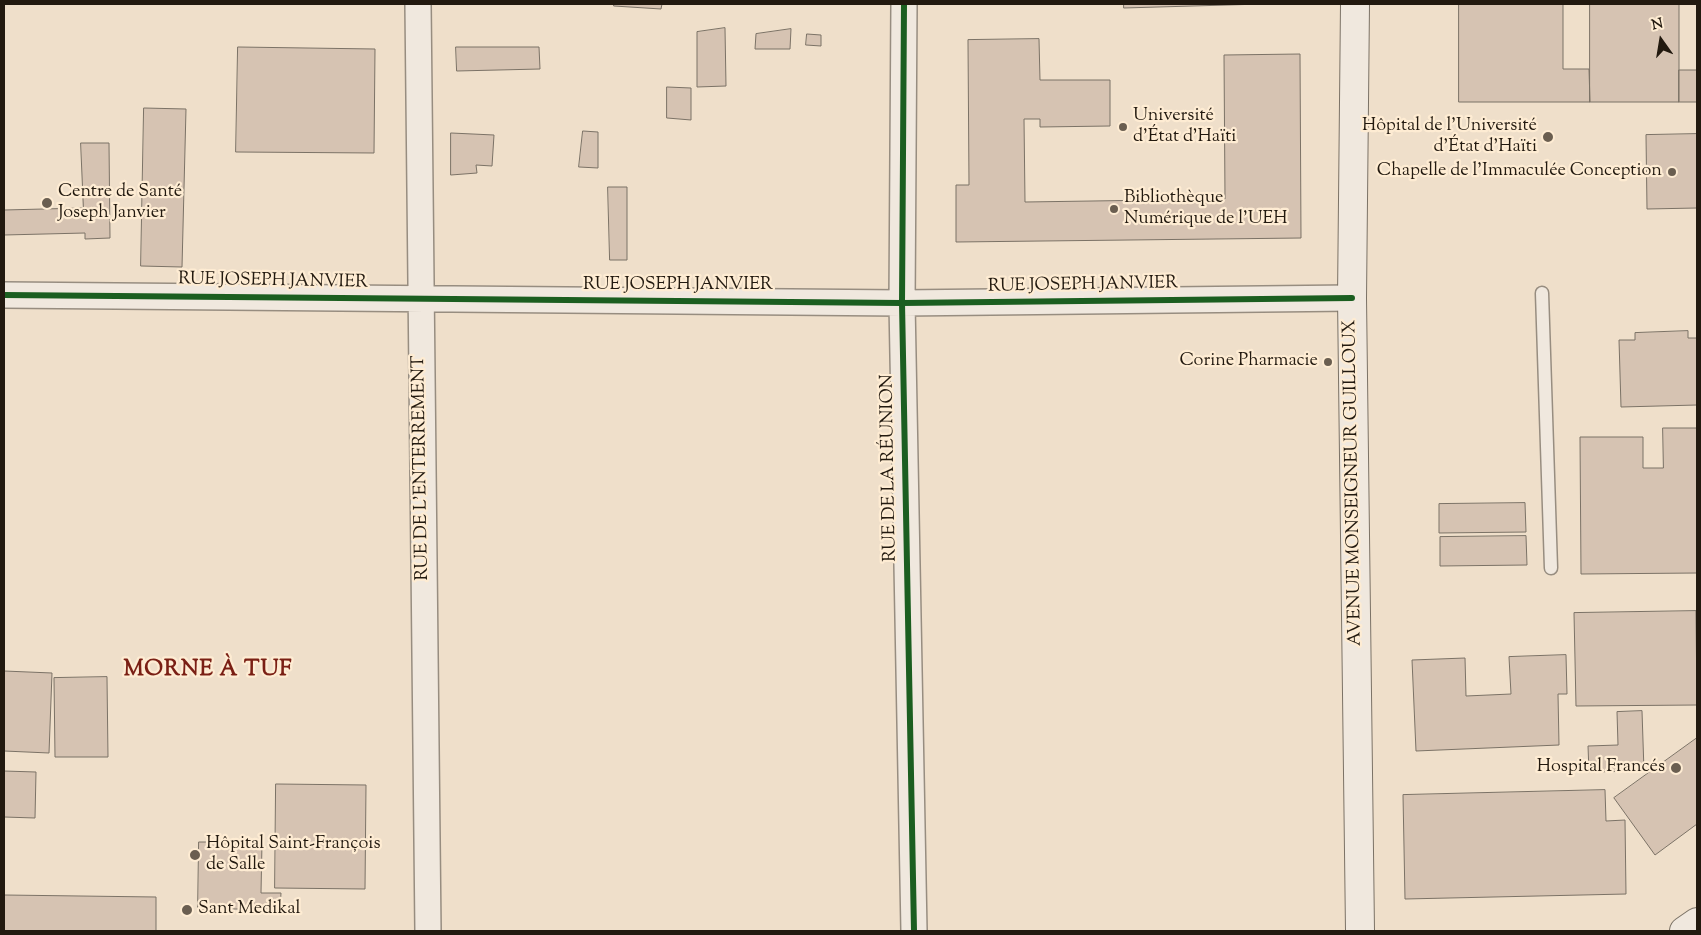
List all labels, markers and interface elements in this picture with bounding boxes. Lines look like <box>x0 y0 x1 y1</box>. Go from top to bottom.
text: N <box>1650 14 1665 36</box>
north arrow <box>1636 15 1686 65</box>
place label: Université d'État d'Haïti <box>1133 106 1236 148</box>
place label: Hôpital de l'Université d'État d'Haïti <box>1362 116 1537 158</box>
marker: Université d'État d'Haïti <box>1117 121 1129 133</box>
marker: Hôpital de l'Université d'État d'Haïti <box>1541 130 1555 144</box>
place label: Chapelle de l'Immaculée Conception <box>1377 161 1662 183</box>
marker: Chapelle de l'Immaculée Conception <box>1666 166 1678 178</box>
place label: Centre de Santé Joseph Janvier <box>58 182 182 224</box>
place label: Bibliothèque Numérique de l'UEH <box>1124 188 1288 230</box>
marker: Centre de Santé Joseph Janvier <box>40 196 54 210</box>
marker: Bibliothèque Numérique de l'UEH <box>1108 203 1120 215</box>
street label: RUE JOSEPH JANVIER <box>178 270 368 294</box>
street label: RUE JOSEPH JANVIER <box>988 274 1178 298</box>
street label: RUE JOSEPH JANVIER <box>583 275 773 297</box>
street label: AVENUE MONSEIGNEUR GUILLOUX <box>1340 320 1368 646</box>
place label: Corine Pharmacie <box>1180 351 1318 373</box>
street label: RUE DE L'ENTERREMENT <box>409 355 435 581</box>
marker: Corine Pharmacie <box>1322 356 1334 368</box>
street label: RUE DE LA RÉUNION <box>878 374 902 562</box>
district label: MORNE À TUF <box>122 658 294 684</box>
place label: Hospital Francés <box>1537 757 1665 779</box>
marker: Hospital Francés <box>1669 761 1683 775</box>
place label: Hôpital Saint-François de Salle <box>206 834 380 876</box>
marker: Hôpital Saint-François de Salle <box>188 848 202 862</box>
place label: Sant Medikal <box>198 899 301 921</box>
marker: Sant Medikal <box>180 903 194 917</box>

